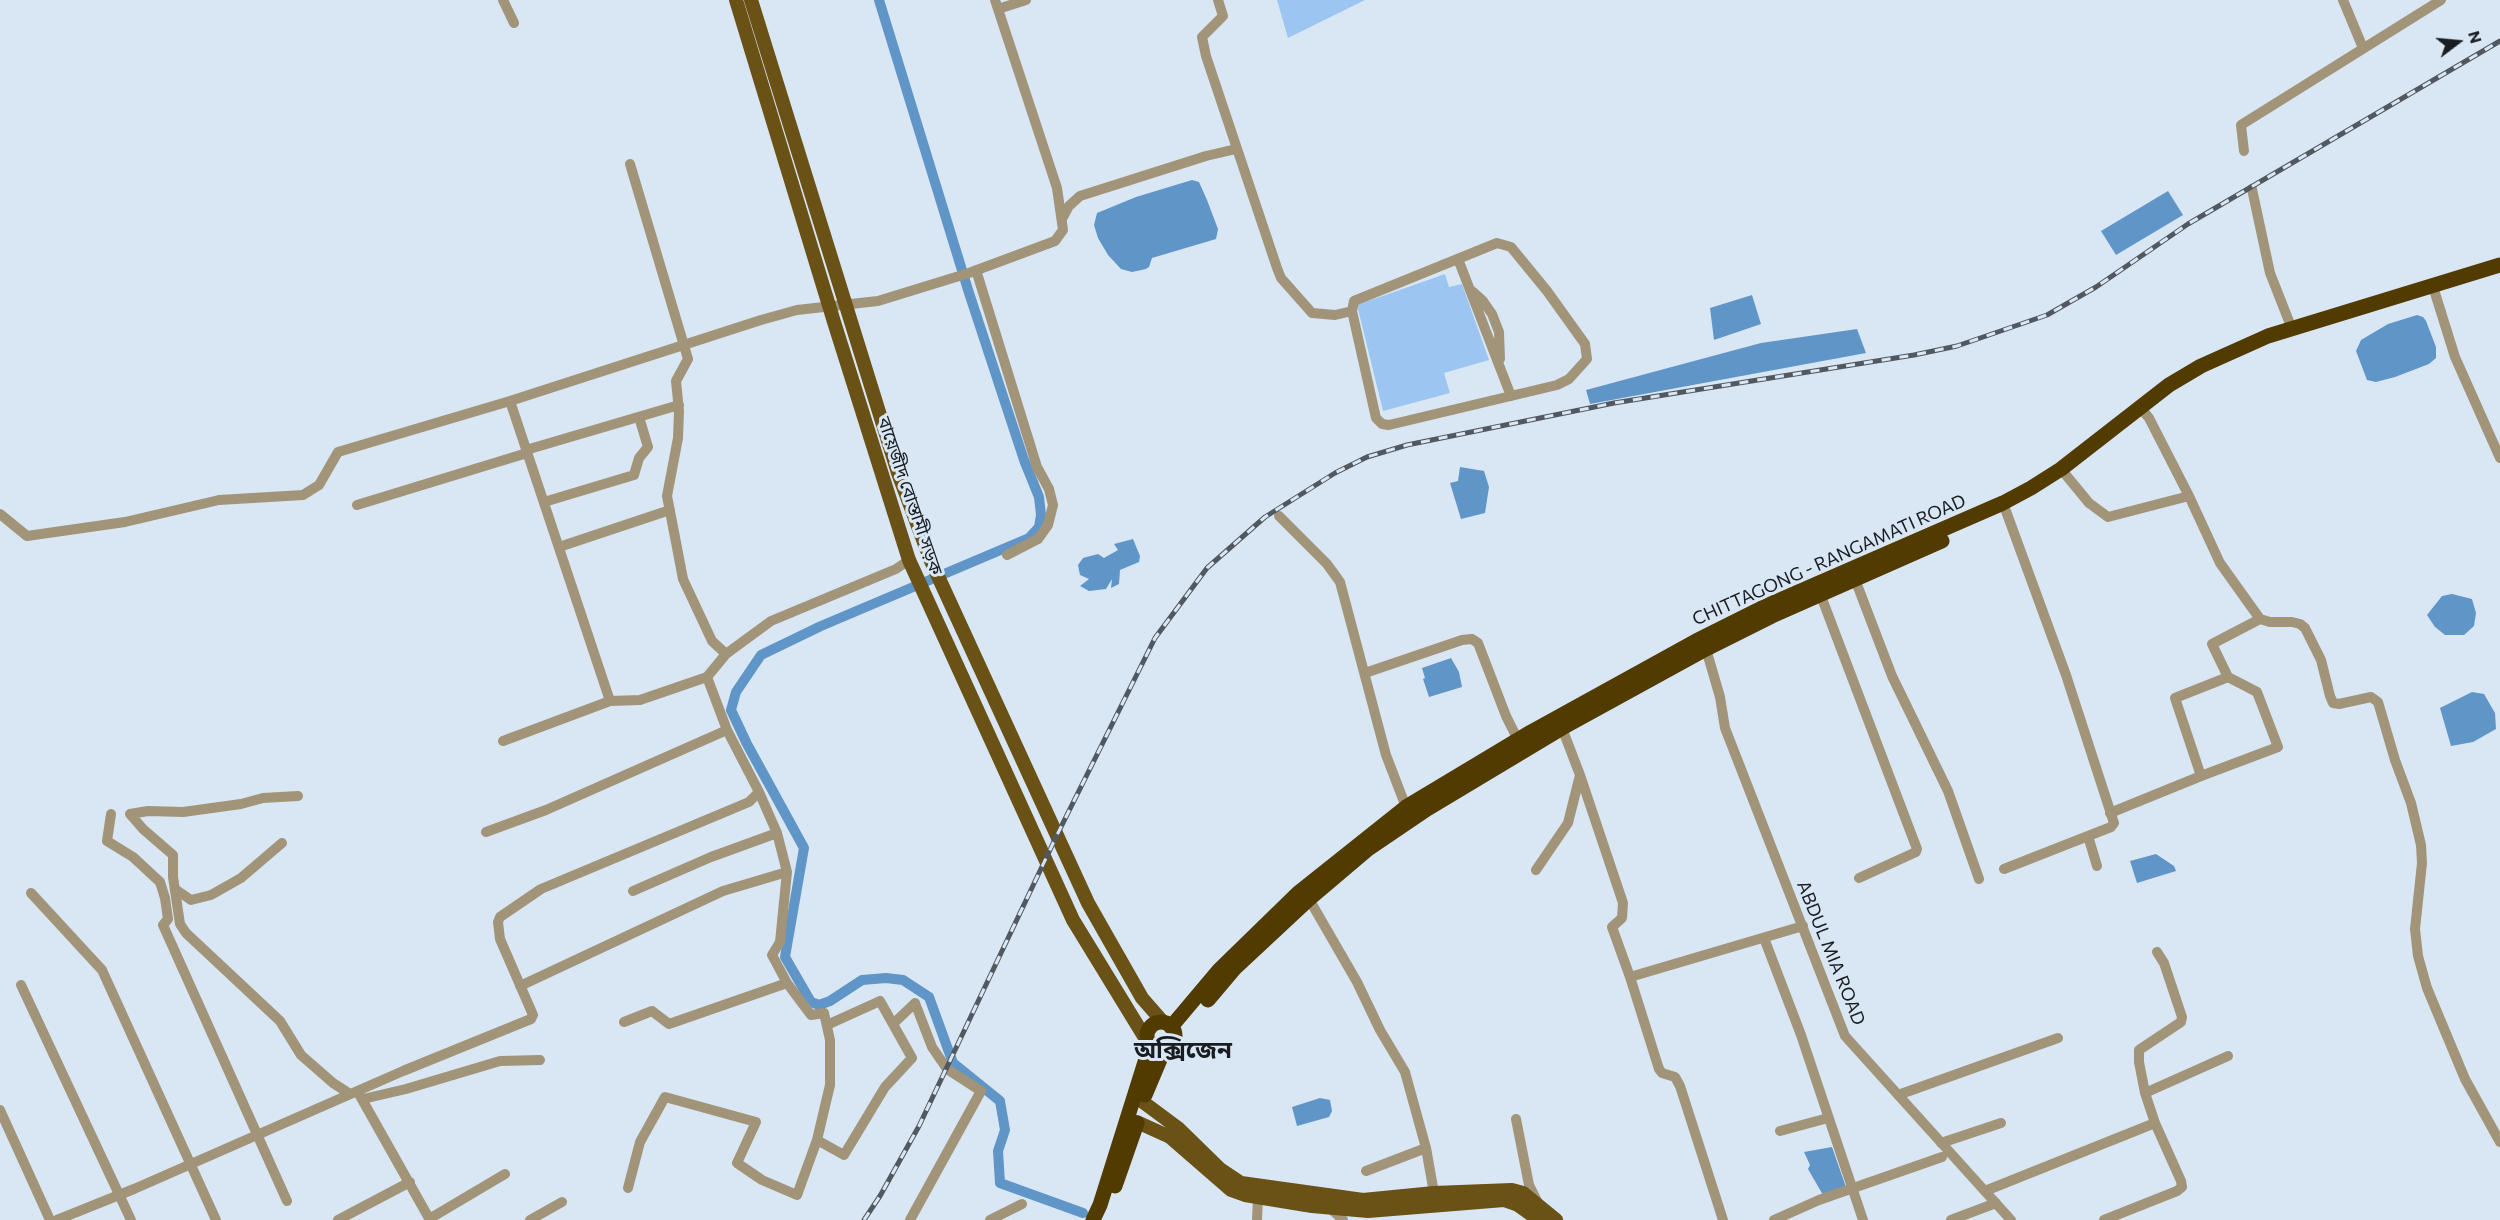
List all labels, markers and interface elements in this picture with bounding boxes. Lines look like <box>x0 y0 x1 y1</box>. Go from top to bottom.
north arrow <box>2428 12 2488 72</box>
text: N <box>2465 29 2487 45</box>
street label: বায়েজীদ বোস্তামী সড়ক <box>873 414 947 578</box>
street label: CHITTAGONG - RANGAMATI ROAD <box>1689 490 1969 630</box>
street label: ABDUL MIA ROAD <box>1792 878 1870 1028</box>
district label: অক্সিজেন <box>1134 1036 1232 1064</box>

